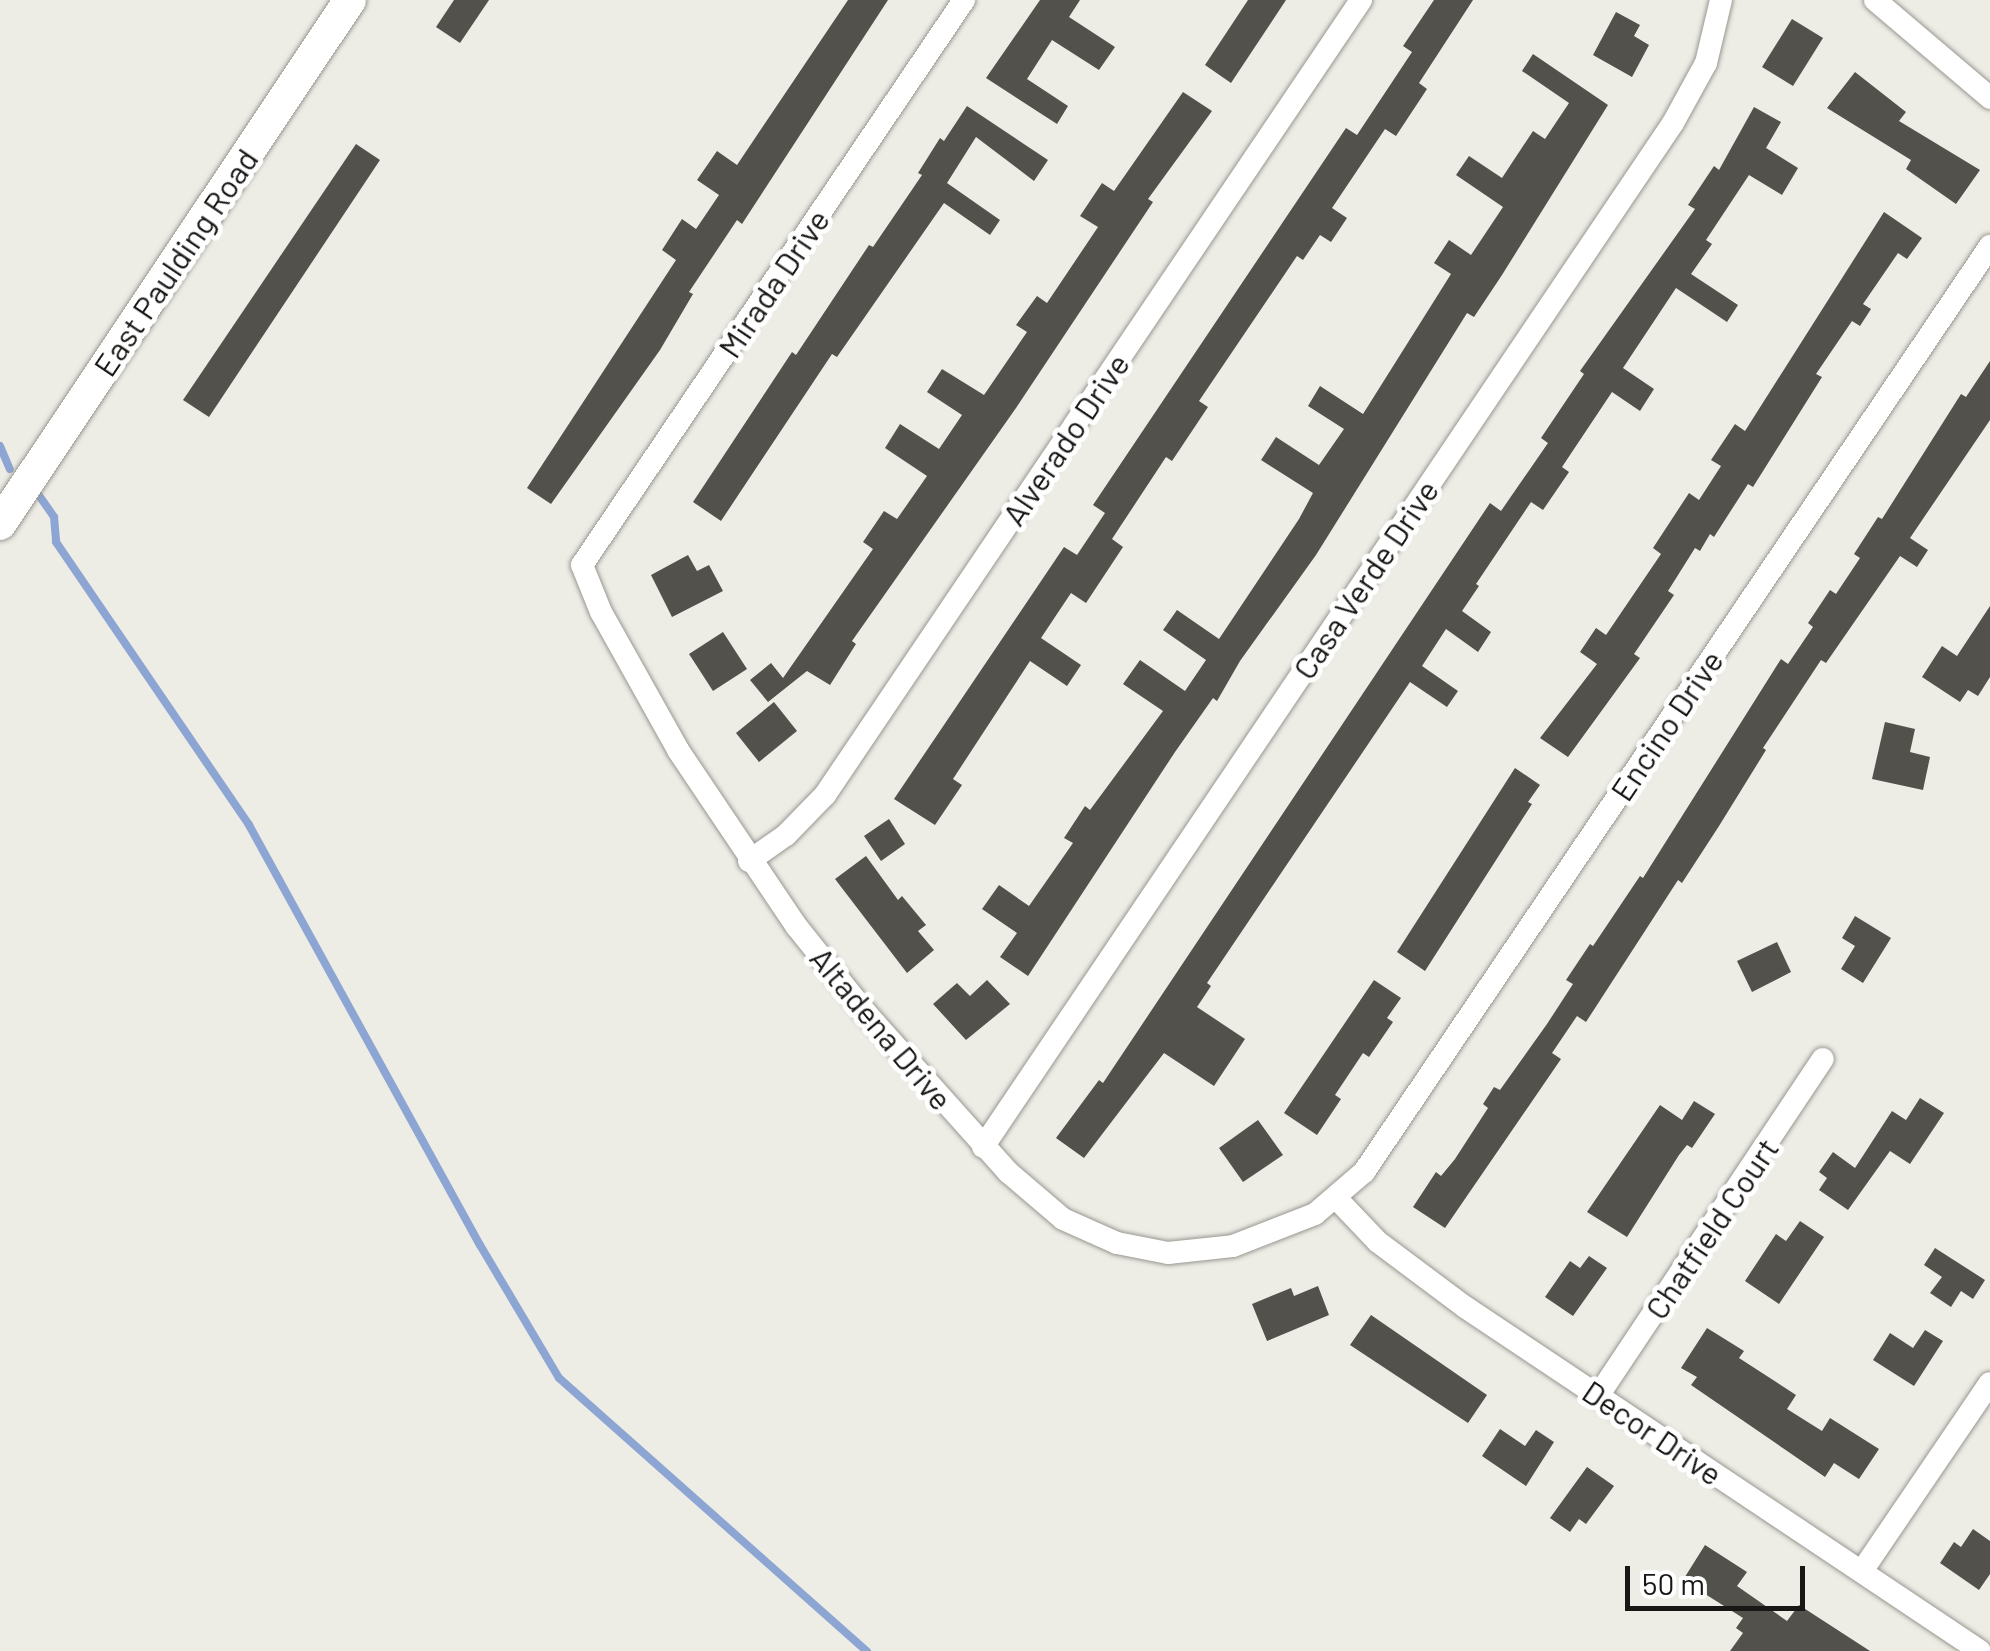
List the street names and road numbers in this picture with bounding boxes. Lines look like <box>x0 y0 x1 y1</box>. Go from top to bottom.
street label: East Paulding Road <box>85 141 265 383</box>
street label: Mirada Drive <box>709 202 837 364</box>
street label: Alverado Drive <box>993 346 1137 532</box>
street label: Casa Verde Drive <box>1284 472 1446 686</box>
street label: Encino Drive <box>1602 642 1730 808</box>
street label: Altadena Drive <box>803 939 961 1117</box>
street label: Chatfield Court <box>1636 1130 1786 1326</box>
street label: Decor Drive <box>1576 1371 1730 1493</box>

